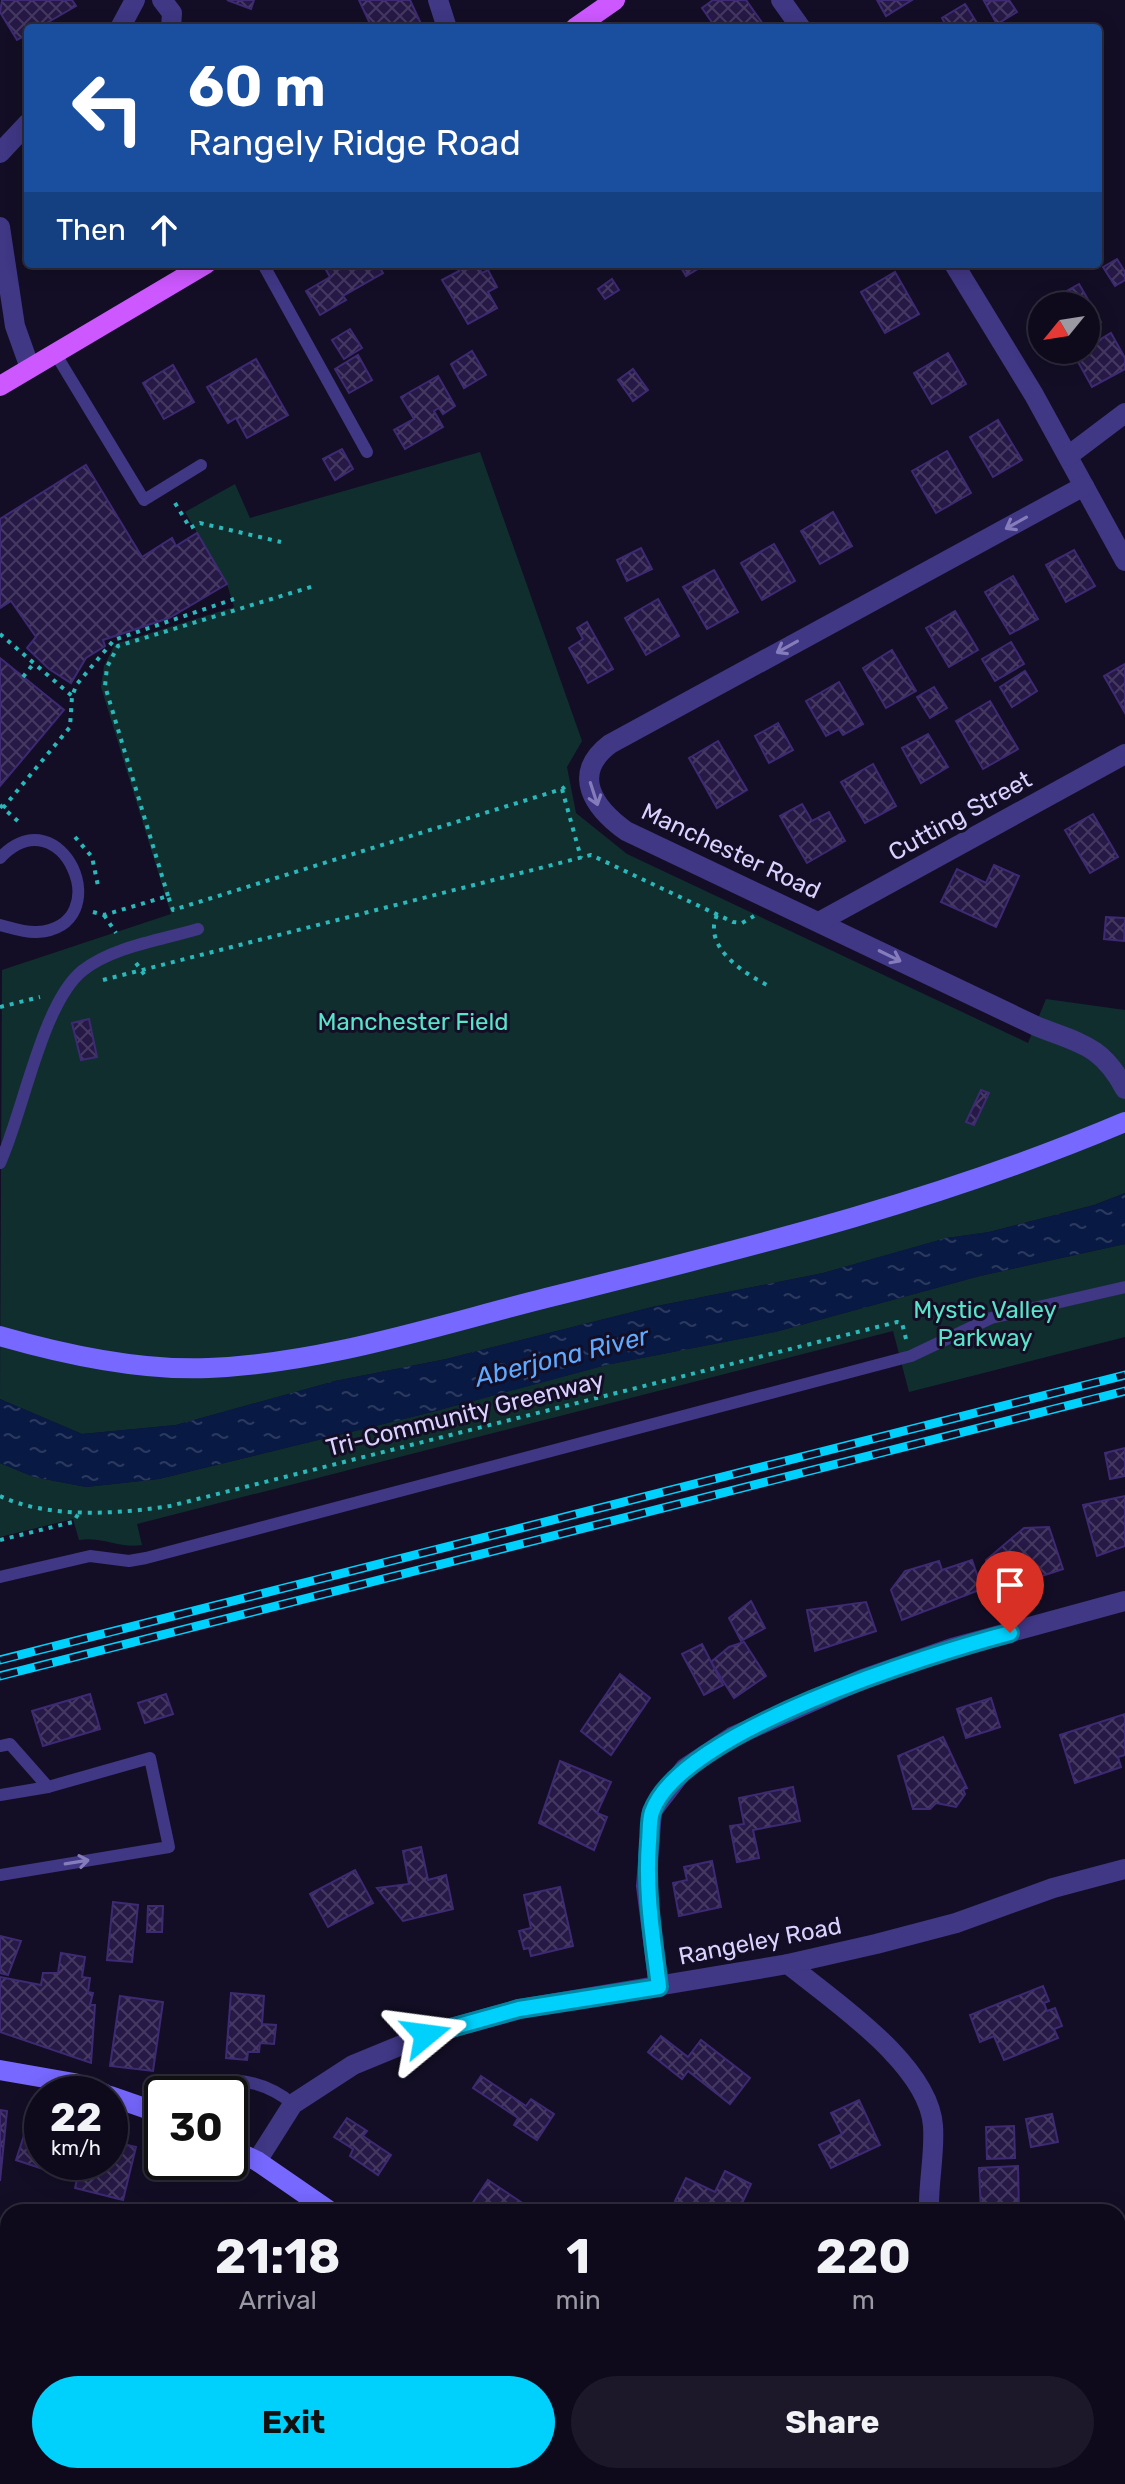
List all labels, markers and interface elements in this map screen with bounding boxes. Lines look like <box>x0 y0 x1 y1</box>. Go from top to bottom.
text: 60 m <box>188 54 326 120</box>
icon: left <box>56 56 160 160</box>
text: Rangely Ridge Road <box>188 121 521 164</box>
icon: ahead <box>142 208 186 252</box>
text: Then <box>56 212 126 248</box>
north arrow <box>1028 292 1100 364</box>
map controls <box>1028 292 1100 364</box>
one-way arrow <box>1004 516 1028 531</box>
one-way arrow <box>776 640 799 656</box>
street label: Cutting Street <box>884 765 1036 867</box>
one-way arrow <box>587 780 602 806</box>
street label: Manchester Road <box>637 797 825 905</box>
one-way arrow <box>877 949 901 964</box>
park label: Manchester Field <box>317 1008 509 1036</box>
park label: Mystic Valley Parkway <box>913 1296 1057 1352</box>
water label: Aberjona River <box>470 1320 653 1394</box>
street label: Tri-Community Greenway <box>323 1366 607 1462</box>
pin <box>976 1551 1044 1633</box>
icon: arrive <box>988 1563 1032 1607</box>
one-way arrow <box>64 1854 89 1869</box>
street label: Rangeley Road <box>676 1911 844 1971</box>
position arrow <box>384 1993 468 2077</box>
speed limit sign: 30 <box>144 2076 248 2180</box>
text: 22 <box>50 2094 102 2141</box>
text: km/h <box>51 2136 101 2160</box>
text: 21:18 <box>215 2228 341 2285</box>
text: 1 <box>566 2228 590 2285</box>
text: 220 <box>816 2228 911 2285</box>
text: Arrival <box>239 2285 317 2316</box>
text: min <box>556 2285 601 2316</box>
text: m <box>852 2285 875 2316</box>
button: Exit <box>32 2376 555 2468</box>
button: Share <box>571 2376 1094 2468</box>

